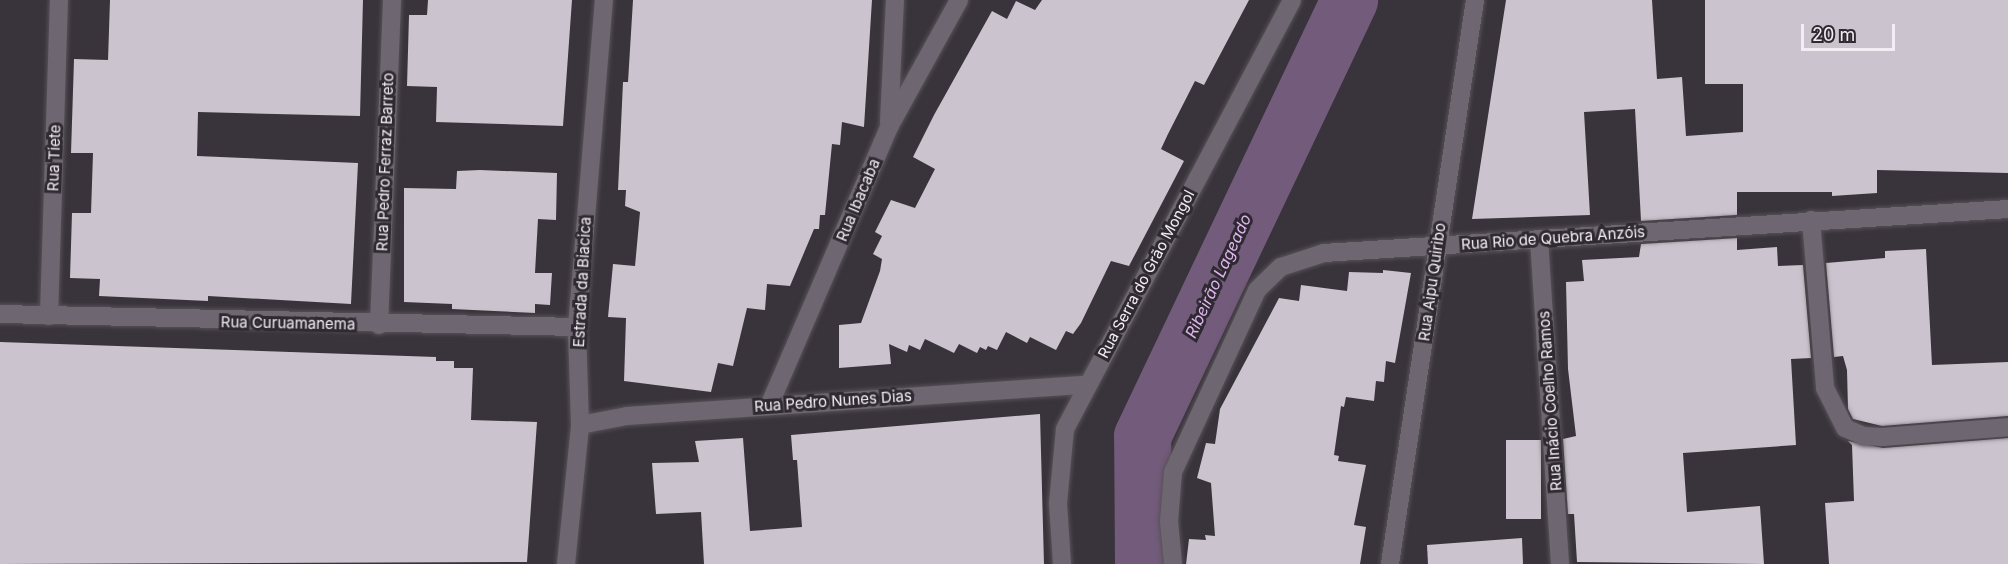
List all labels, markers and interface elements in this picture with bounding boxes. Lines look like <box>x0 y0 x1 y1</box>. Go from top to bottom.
scale bar <box>1804 12 1898 50</box>
text: 20 m <box>1812 24 1855 45</box>
street label: Rua Pedro Ferraz Barreto <box>373 72 397 252</box>
street label: Rua Tiete <box>44 124 64 192</box>
street label: Rua Ibacaba <box>833 156 883 244</box>
street label: Rua Serra do Grão Mongol <box>1094 187 1198 361</box>
water label: Ribeirão Lageado <box>1181 211 1255 341</box>
street label: Estrada da Biacica <box>570 216 594 348</box>
street label: Rua Aipu Quiribo <box>1415 222 1449 342</box>
street label: Rua Rio de Quebra Anzóis <box>1461 223 1645 253</box>
street label: Rua Inácio Coelho Ramos <box>1535 310 1565 492</box>
street label: Rua Curuamanema <box>221 313 355 333</box>
street label: Rua Pedro Nunes Dias <box>754 387 912 415</box>

